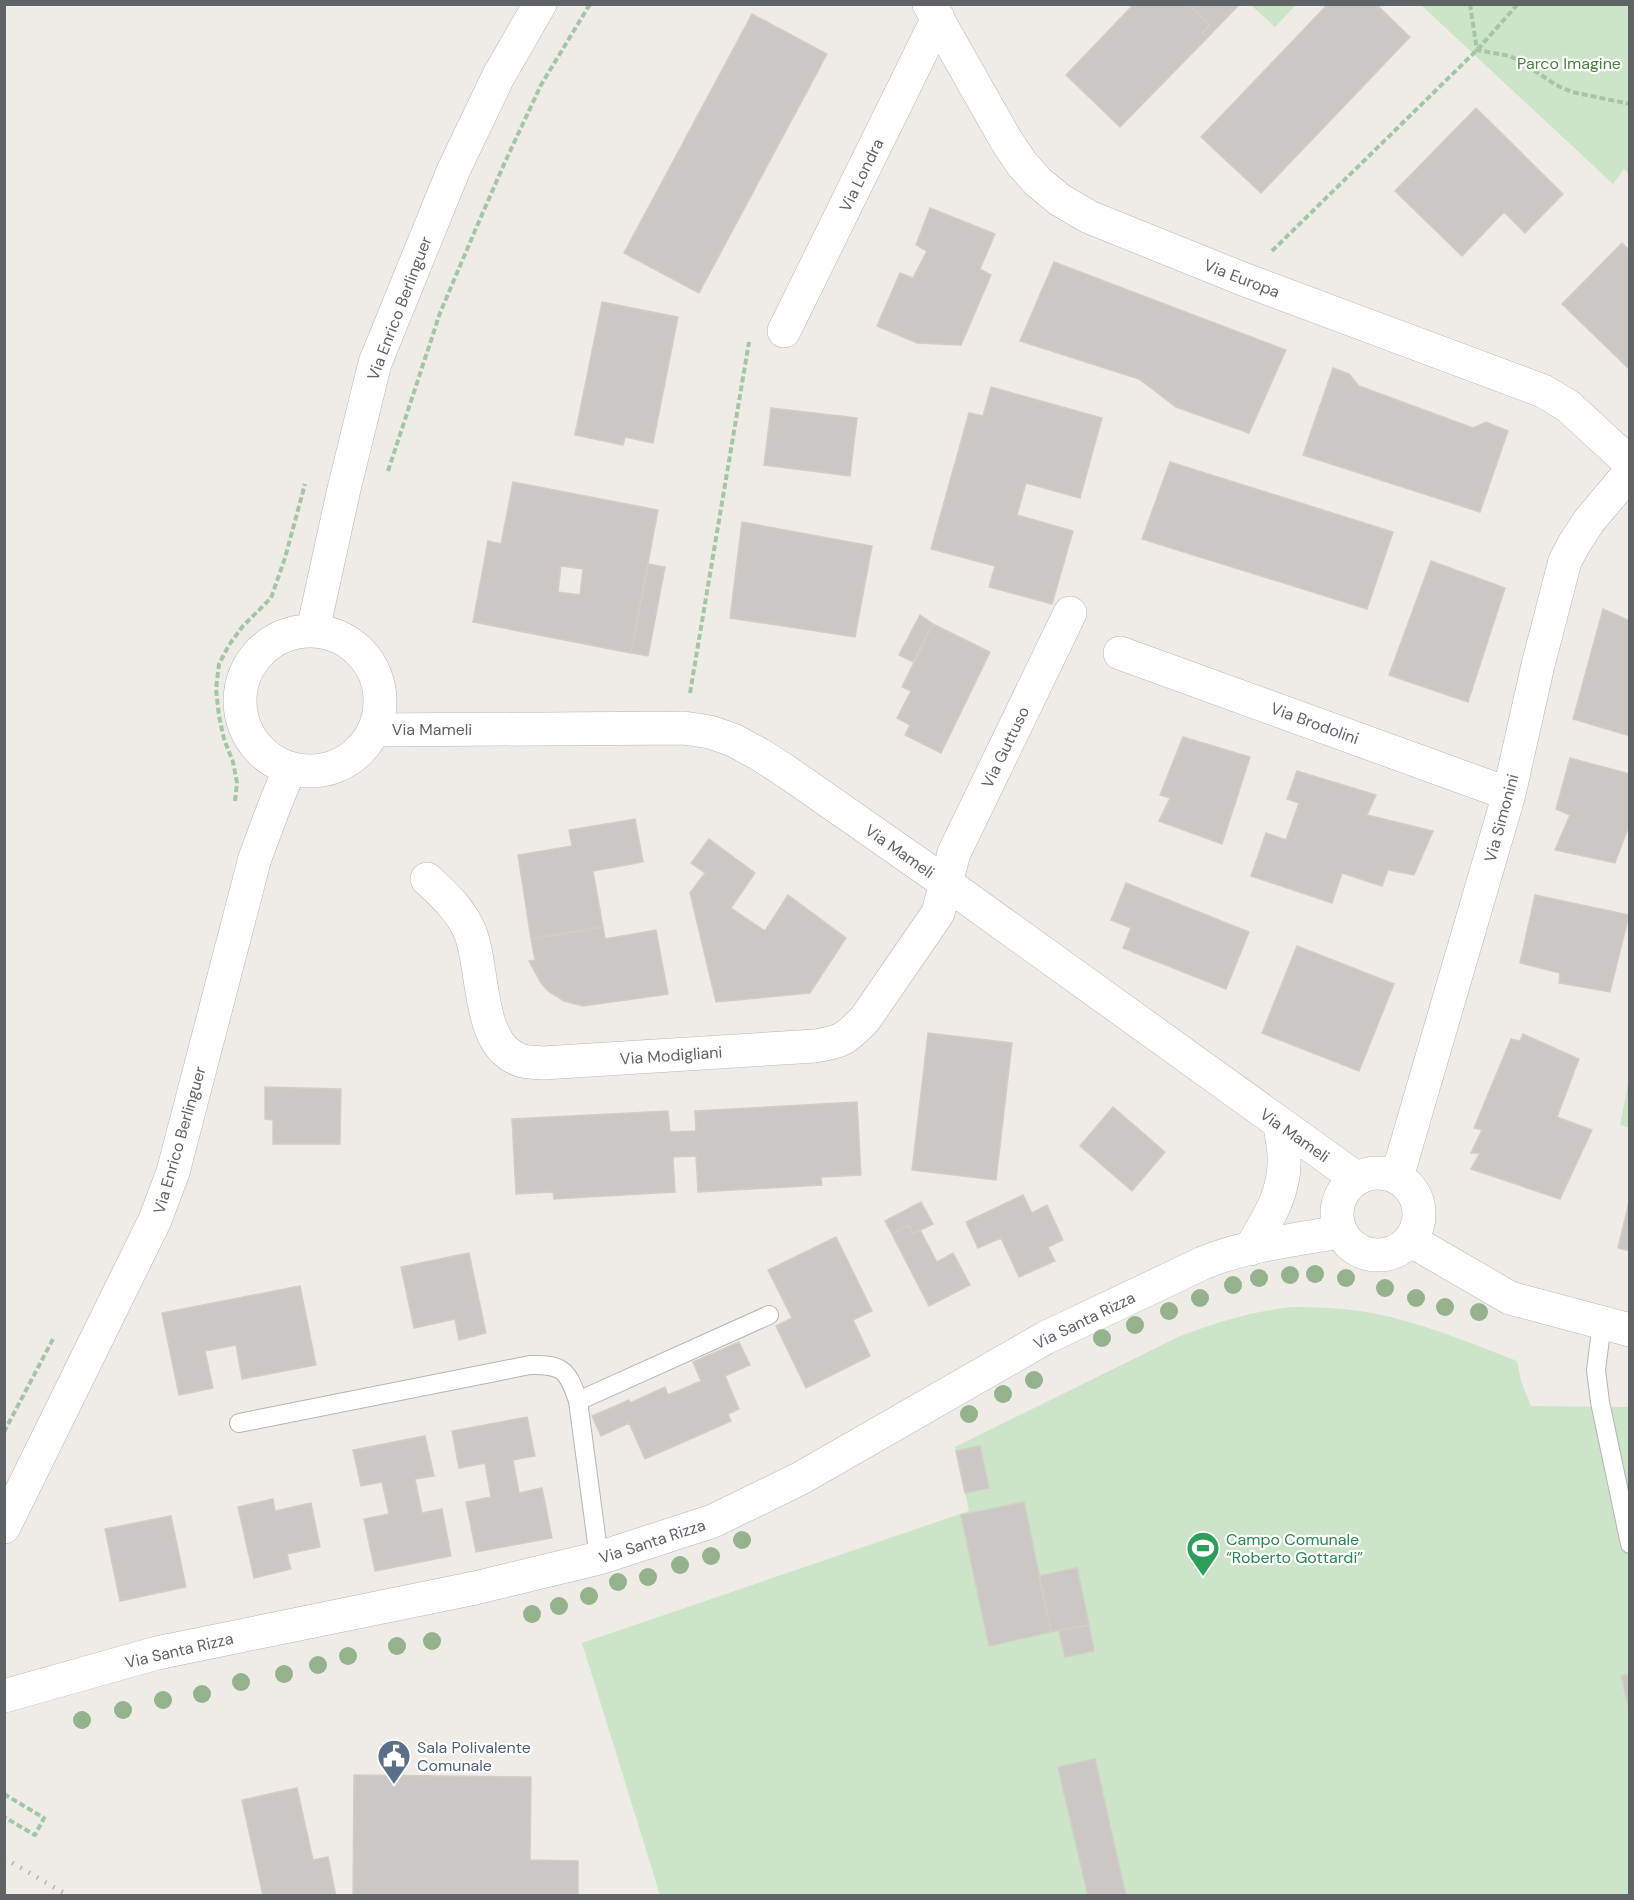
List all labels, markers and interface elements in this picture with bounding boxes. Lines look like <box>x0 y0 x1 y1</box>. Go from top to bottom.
park label: Parco Imagine <box>1517 53 1621 74</box>
street label: Via Londra <box>835 135 888 215</box>
street label: Via Enrico Berlinguer <box>362 233 437 383</box>
street label: Via Europa <box>1201 254 1283 303</box>
street label: Via Brodolini <box>1268 698 1362 749</box>
street label: Via Guttuso <box>977 703 1034 791</box>
street label: Via Mameli <box>392 719 472 740</box>
street label: Via Simonini <box>1480 772 1523 865</box>
street label: Via Mameli <box>861 820 939 883</box>
street label: Via Modigliani <box>619 1041 723 1070</box>
street label: Via Enrico Berlinguer <box>148 1064 211 1216</box>
street label: Via Mameli <box>1256 1104 1334 1167</box>
street label: Via Santa Rizza <box>1030 1287 1139 1354</box>
street label: Via Santa Rizza <box>596 1514 708 1569</box>
place label: Campo Comunale “Roberto Gottardi” <box>1226 1529 1363 1568</box>
sports icon: Campo Comunale “Roberto Gottardi” <box>1185 1530 1221 1577</box>
street label: Via Santa Rizza <box>123 1628 235 1673</box>
place label: Sala Polivalente Comunale <box>417 1737 531 1776</box>
public building icon: Sala Polivalente Comunale <box>376 1738 412 1785</box>

